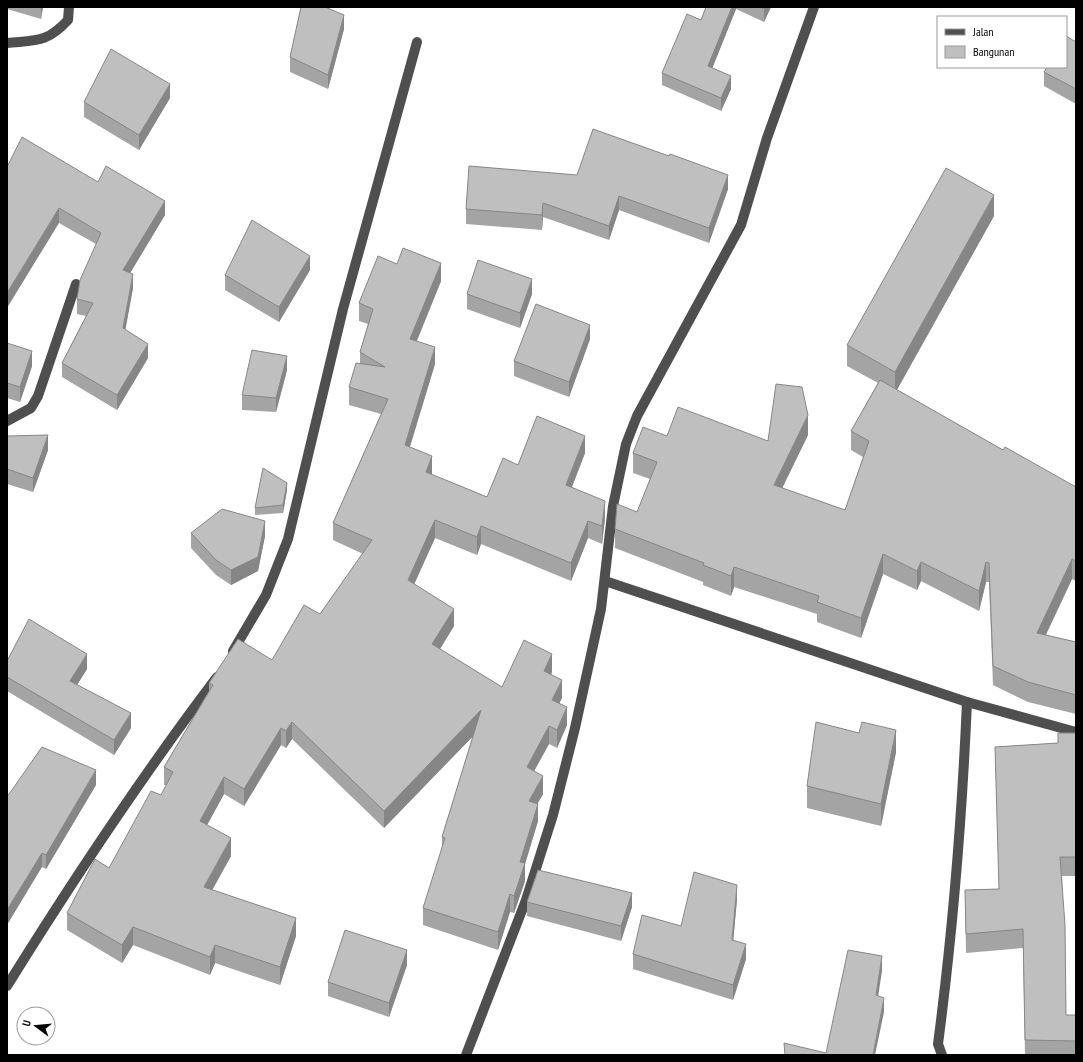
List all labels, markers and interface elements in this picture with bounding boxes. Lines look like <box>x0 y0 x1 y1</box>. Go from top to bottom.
legend <box>937 16 1067 68</box>
text: Jalan <box>972 24 994 39</box>
text: Bangunan <box>973 44 1014 59</box>
north arrow <box>16 1006 56 1046</box>
text: U <box>19 1018 34 1028</box>

